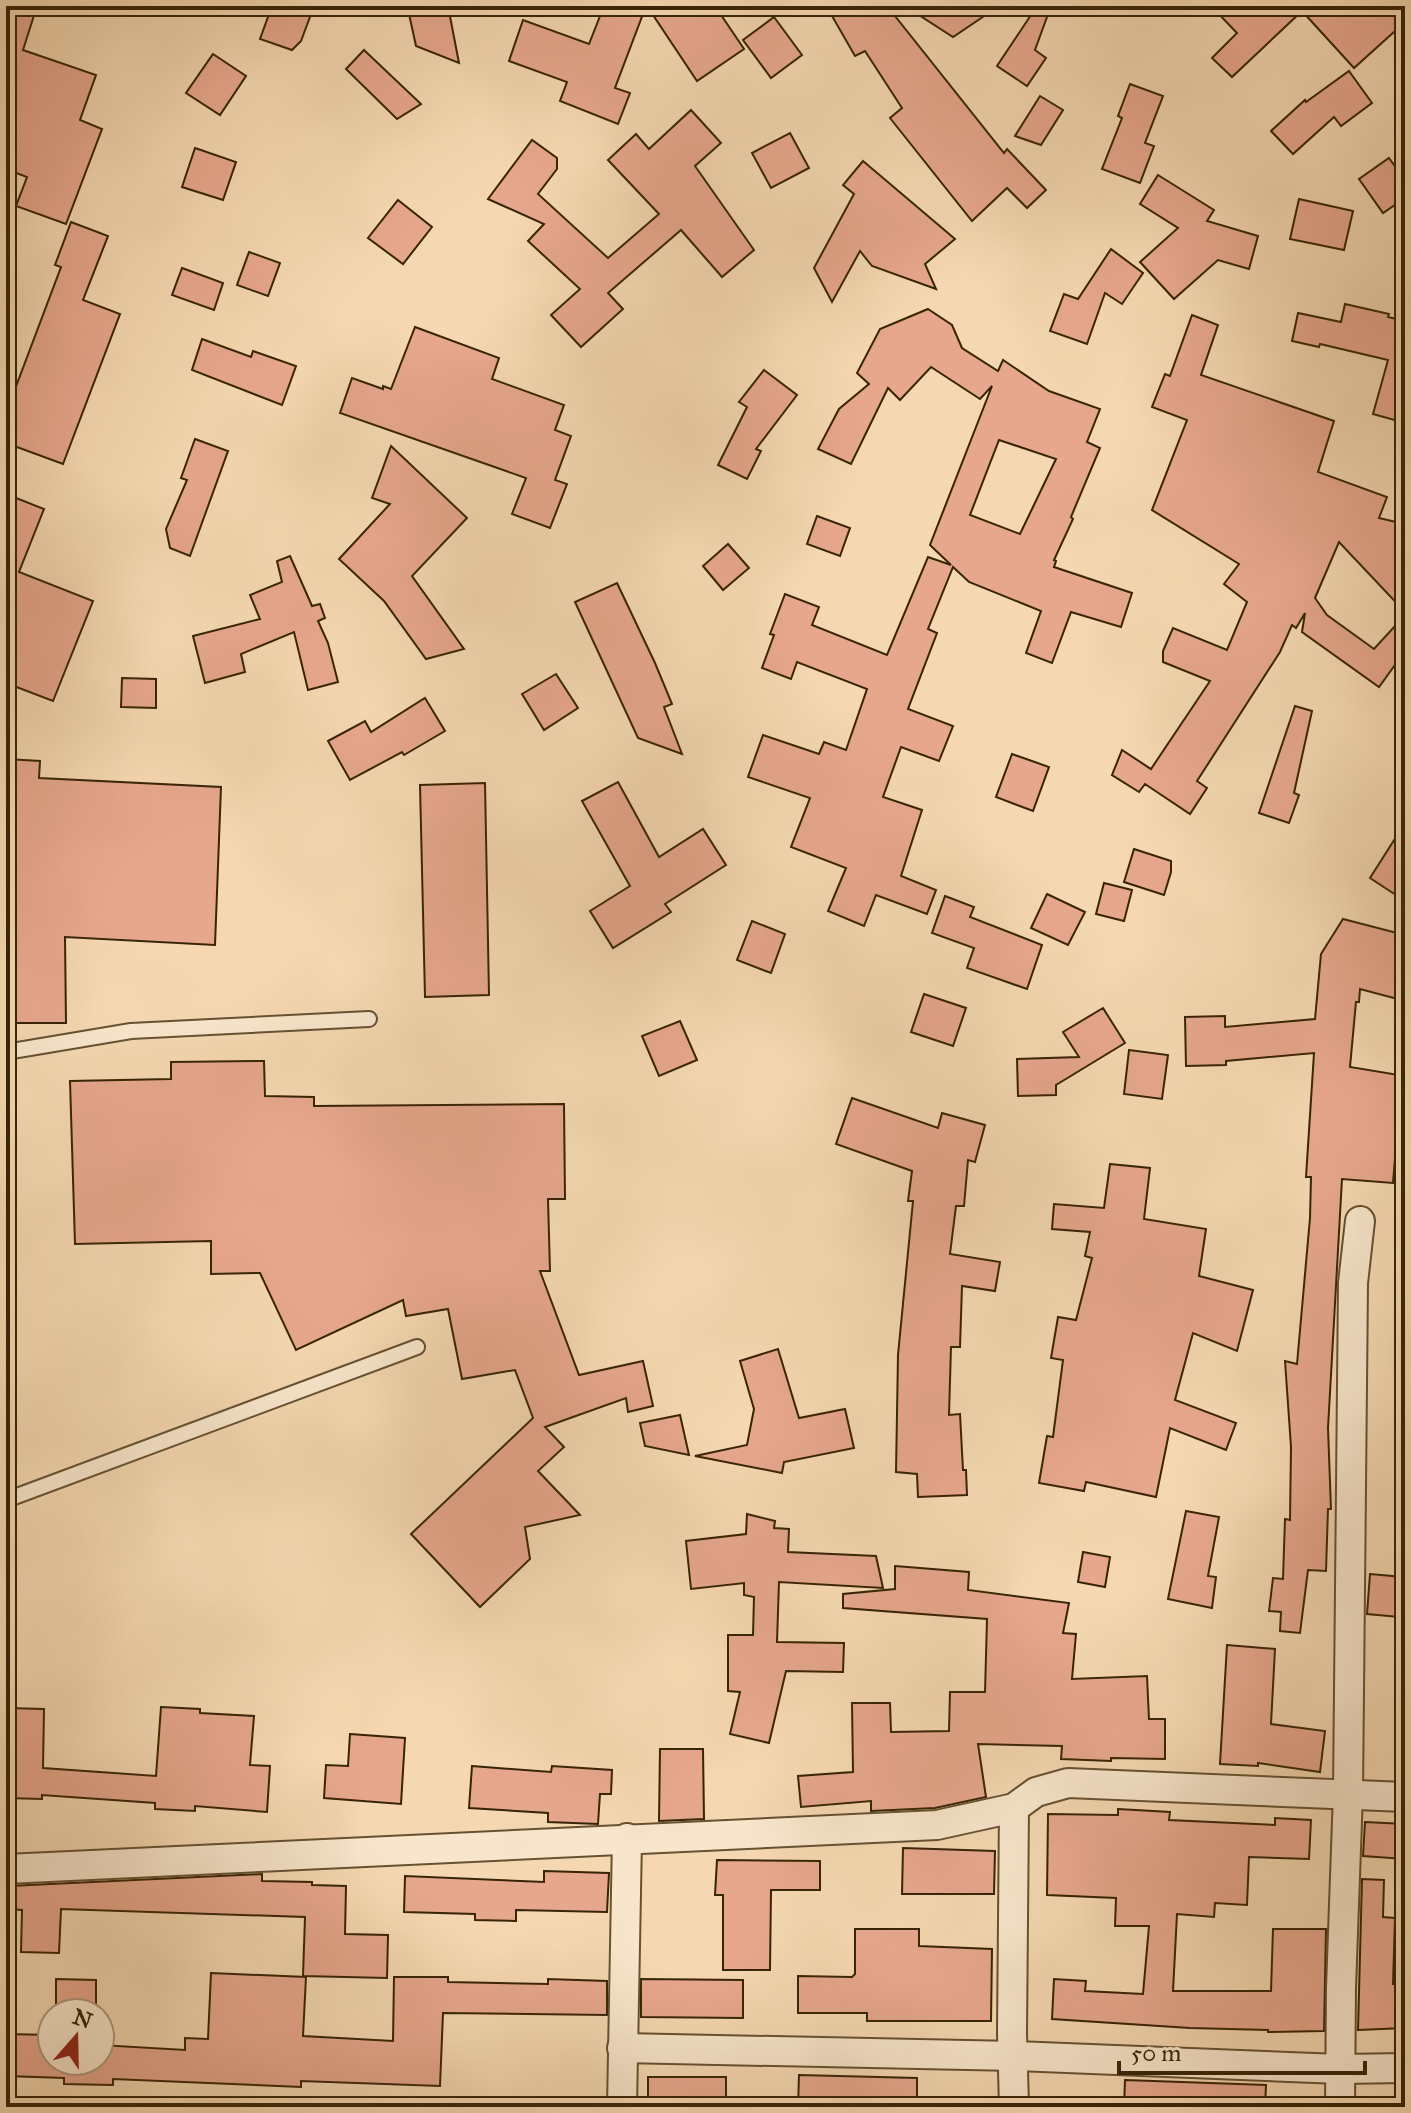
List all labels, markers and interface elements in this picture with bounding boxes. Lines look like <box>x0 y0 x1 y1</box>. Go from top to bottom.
north arrow <box>36 1997 116 2077</box>
text: N <box>69 2003 96 2035</box>
scale bar <box>1119 2025 1365 2075</box>
text: 50 m <box>1131 2038 1181 2068</box>

